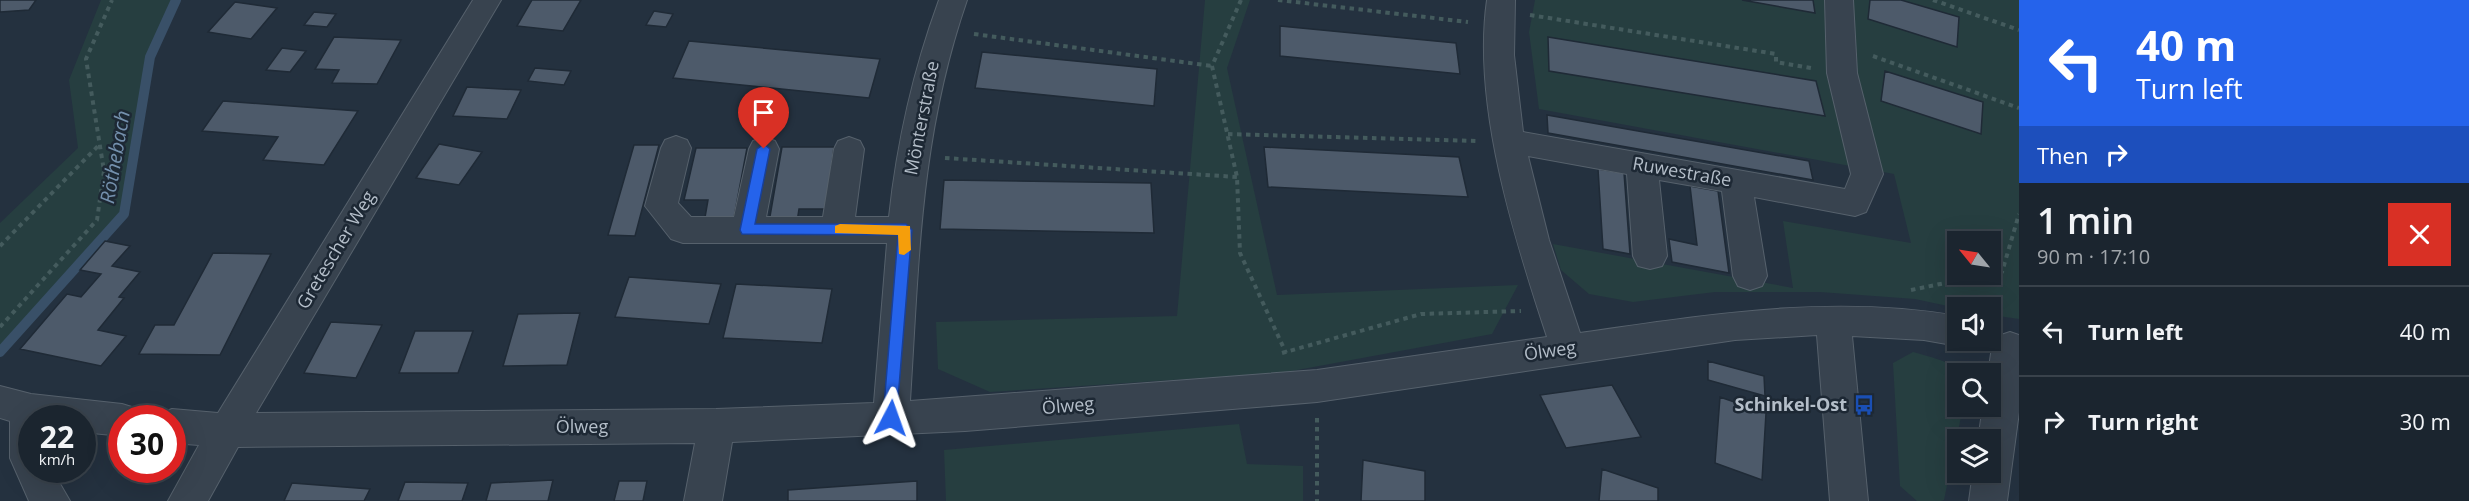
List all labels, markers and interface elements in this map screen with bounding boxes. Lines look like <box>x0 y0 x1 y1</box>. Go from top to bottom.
text: 40 m <box>2136 16 2236 73</box>
icon: left <box>2037 24 2115 102</box>
street label: Mönterstraße <box>898 59 944 177</box>
text: Turn left <box>2136 70 2243 107</box>
pin <box>738 87 789 149</box>
icon: arrive <box>747 96 780 129</box>
water label: Röthebach <box>93 108 136 206</box>
icon: right <box>2100 138 2133 171</box>
text: Then <box>2037 140 2088 170</box>
street label: Ruwestraße <box>1631 151 1733 192</box>
street label: Gretescher Weg <box>290 186 380 313</box>
text: 1 min <box>2037 196 2134 245</box>
button: close <box>2388 203 2451 266</box>
north arrow <box>1947 231 2001 285</box>
map controls <box>1947 231 2001 483</box>
text: 90 m · 17:10 <box>2037 243 2150 270</box>
button: sound <box>1947 297 2001 351</box>
icon: left <box>2037 315 2070 348</box>
text: Turn left <box>2088 316 2183 346</box>
text: 40 m <box>2400 316 2451 346</box>
street label: Ölweg <box>1522 334 1578 366</box>
button: search <box>1947 363 2001 417</box>
position arrow <box>859 386 923 450</box>
street label: Ölweg <box>1041 391 1095 419</box>
place label: Schinkel-Ost <box>1735 392 1847 416</box>
bus stop icon: Schinkel-Ost <box>1852 393 1876 417</box>
speed limit sign: 30 <box>108 405 186 483</box>
icon: right <box>2037 405 2070 438</box>
text: Turn right <box>2088 406 2199 436</box>
text: 30 m <box>2400 406 2451 436</box>
street label: Ölweg <box>556 414 608 438</box>
text: 22 <box>40 416 74 457</box>
button: layers <box>1947 429 2001 483</box>
text: km/h <box>39 449 75 469</box>

